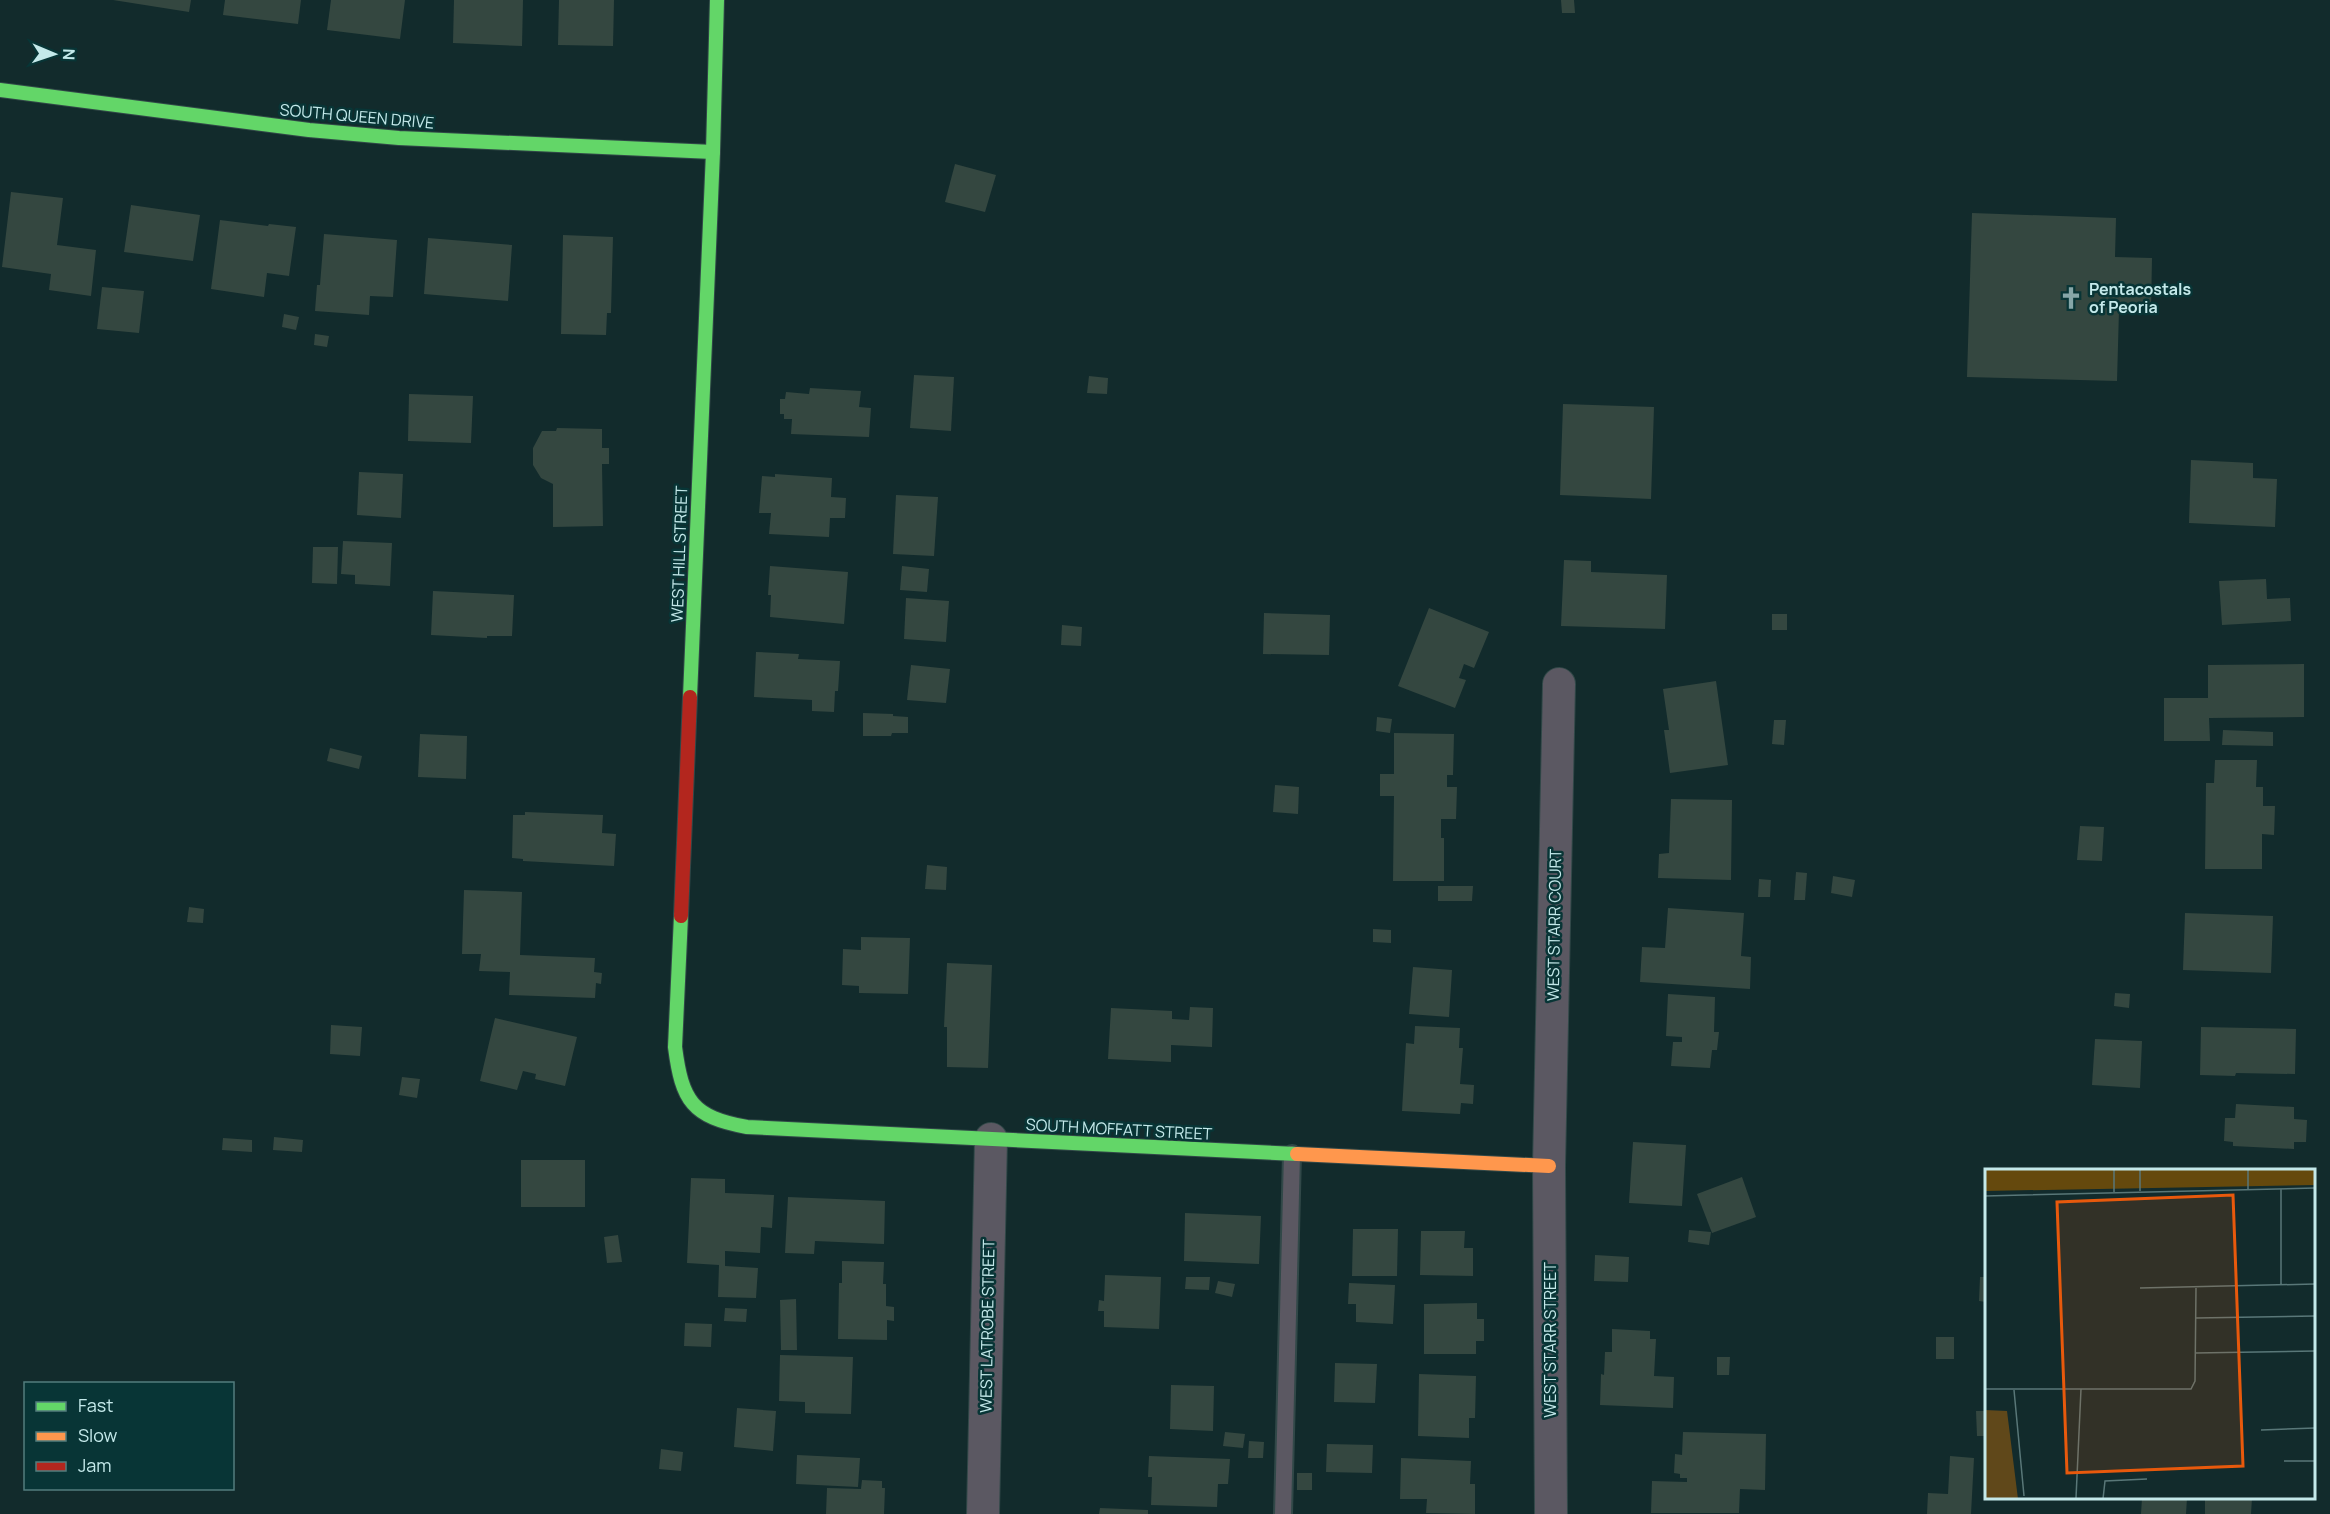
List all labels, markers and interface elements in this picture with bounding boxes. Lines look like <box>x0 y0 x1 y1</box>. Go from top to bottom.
north arrow <box>24 24 84 84</box>
text: N <box>58 48 80 61</box>
street label: SOUTH QUEEN DRIVE <box>279 98 435 134</box>
place label: Pentacostals of Peoria <box>2089 278 2192 318</box>
church icon: Pentacostals of Peoria <box>2058 285 2084 311</box>
street label: WEST HILL STREET <box>666 485 692 623</box>
street label: WEST STARR COURT <box>1542 848 1566 1001</box>
street label: SOUTH MOFFATT STREET <box>1025 1113 1213 1145</box>
inset map <box>1985 1169 2315 1499</box>
street label: WEST LATROBE STREET <box>974 1238 1000 1413</box>
street label: WEST STARR STREET <box>1539 1262 1561 1418</box>
legend <box>24 1382 234 1490</box>
text: Fast <box>78 1393 113 1417</box>
text: Slow <box>78 1423 118 1447</box>
text: Jam <box>78 1453 112 1477</box>

